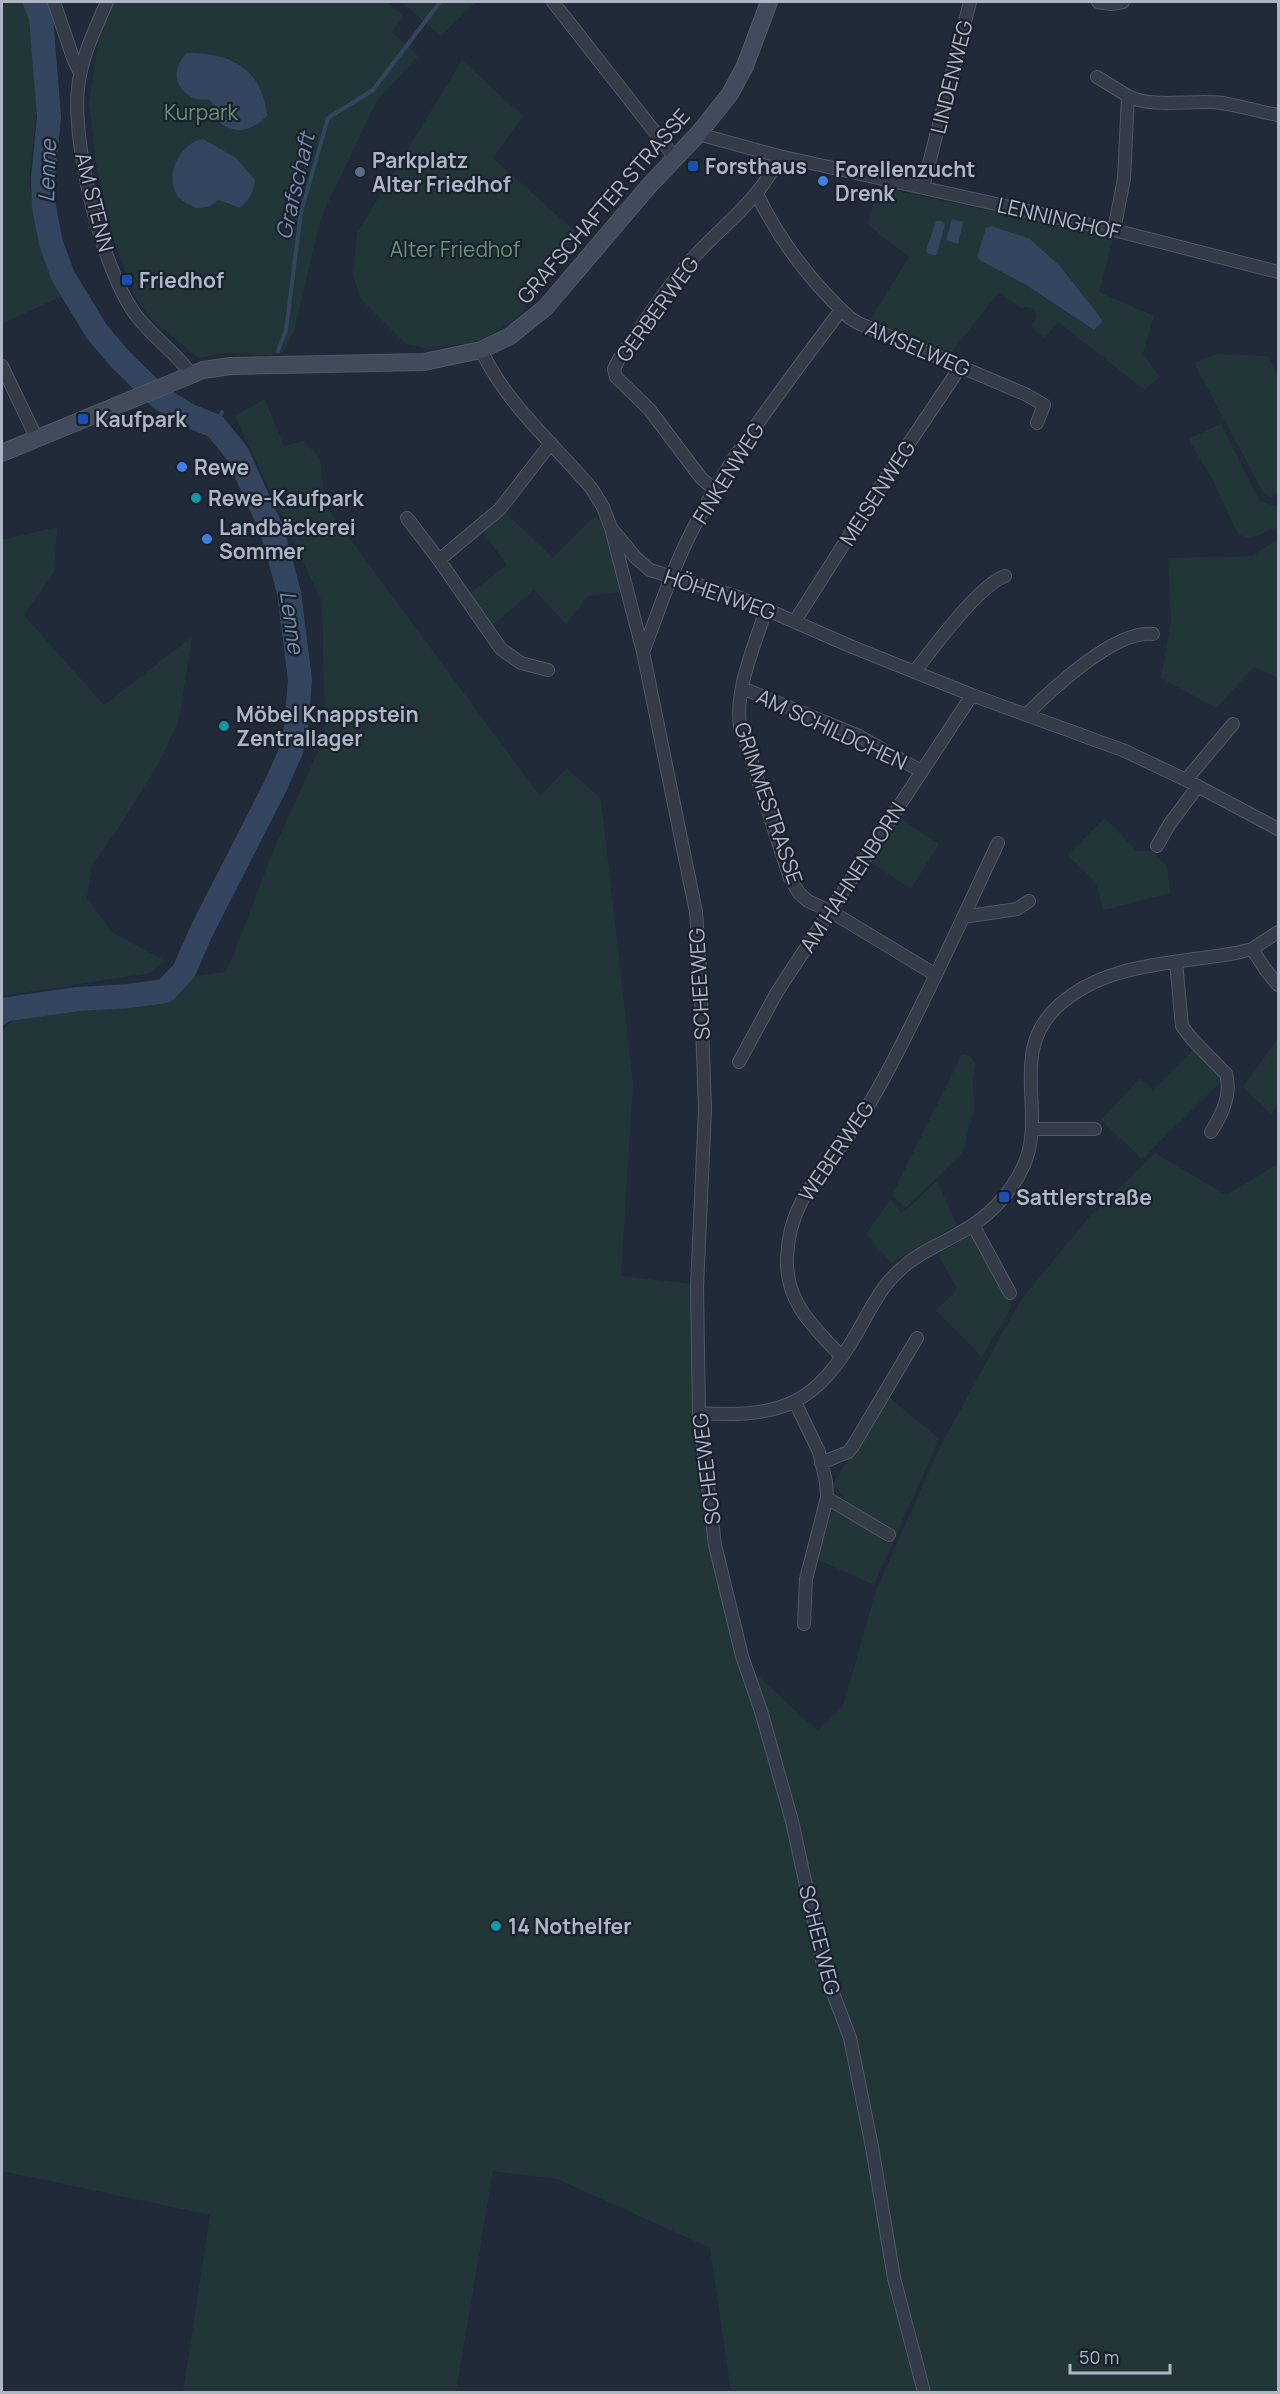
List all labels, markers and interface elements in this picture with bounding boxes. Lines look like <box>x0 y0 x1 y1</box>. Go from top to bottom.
street label: LINDENWEG <box>923 17 979 137</box>
park label: Kurpark <box>164 98 239 126</box>
street label: GRAFSCHAFTER STRASSE <box>510 103 696 309</box>
water label: Grafschaft <box>268 128 322 242</box>
water label: Lenne <box>31 138 63 203</box>
place label: Parkplatz Alter Friedhof <box>372 146 511 198</box>
street label: AM STENN <box>69 149 121 255</box>
place label: Forsthaus <box>705 152 807 180</box>
place label: Forellenzucht Drenk <box>835 155 975 207</box>
marker: Forsthaus <box>686 159 700 173</box>
marker: Parkplatz Alter Friedhof <box>353 165 367 179</box>
marker: Forellenzucht Drenk <box>816 174 830 188</box>
street label: LENNINGHOF <box>995 190 1124 246</box>
park label: Alter Friedhof <box>390 235 521 263</box>
street label: GERBERWEG <box>609 250 705 367</box>
place label: Friedhof <box>139 266 224 294</box>
marker: Friedhof <box>120 273 134 287</box>
street label: AMSELWEG <box>862 313 975 383</box>
place label: Kaufpark <box>95 405 187 433</box>
marker: Kaufpark <box>76 412 90 426</box>
street label: FINKENWEG <box>686 417 770 529</box>
street label: MEISENWEG <box>833 435 921 551</box>
place label: Rewe <box>194 453 249 481</box>
marker: Rewe <box>175 460 189 474</box>
place label: Rewe-Kaufpark <box>208 484 364 512</box>
marker: Rewe-Kaufpark <box>189 491 203 505</box>
place label: Landbäckerei Sommer <box>219 513 356 565</box>
marker: Landbäckerei Sommer <box>200 532 214 546</box>
street label: HÖHENWEG <box>661 562 780 626</box>
water label: Lenne <box>273 589 311 656</box>
street label: AM SCHILDCHEN <box>752 682 912 776</box>
place label: Möbel Knappstein Zentrallager <box>236 700 419 752</box>
street label: GRIMMESTRASSE <box>728 718 810 888</box>
marker: Möbel Knappstein Zentrallager <box>217 719 231 733</box>
street label: AM HAHNENBORN <box>793 797 911 957</box>
street label: SCHEEWEG <box>682 927 716 1041</box>
street label: WEBERWEG <box>792 1095 880 1207</box>
place label: Sattlerstraße <box>1016 1183 1152 1211</box>
marker: Sattlerstraße <box>997 1190 1011 1204</box>
street label: SCHEEWEG <box>685 1411 727 1526</box>
street label: SCHEEWEG <box>793 1882 847 1998</box>
place label: 14 Nothelfer <box>508 1912 632 1940</box>
marker: 14 Nothelfer <box>489 1919 503 1933</box>
scale bar <box>1070 2337 1170 2375</box>
text: 50 m <box>1079 2345 1119 2369</box>

